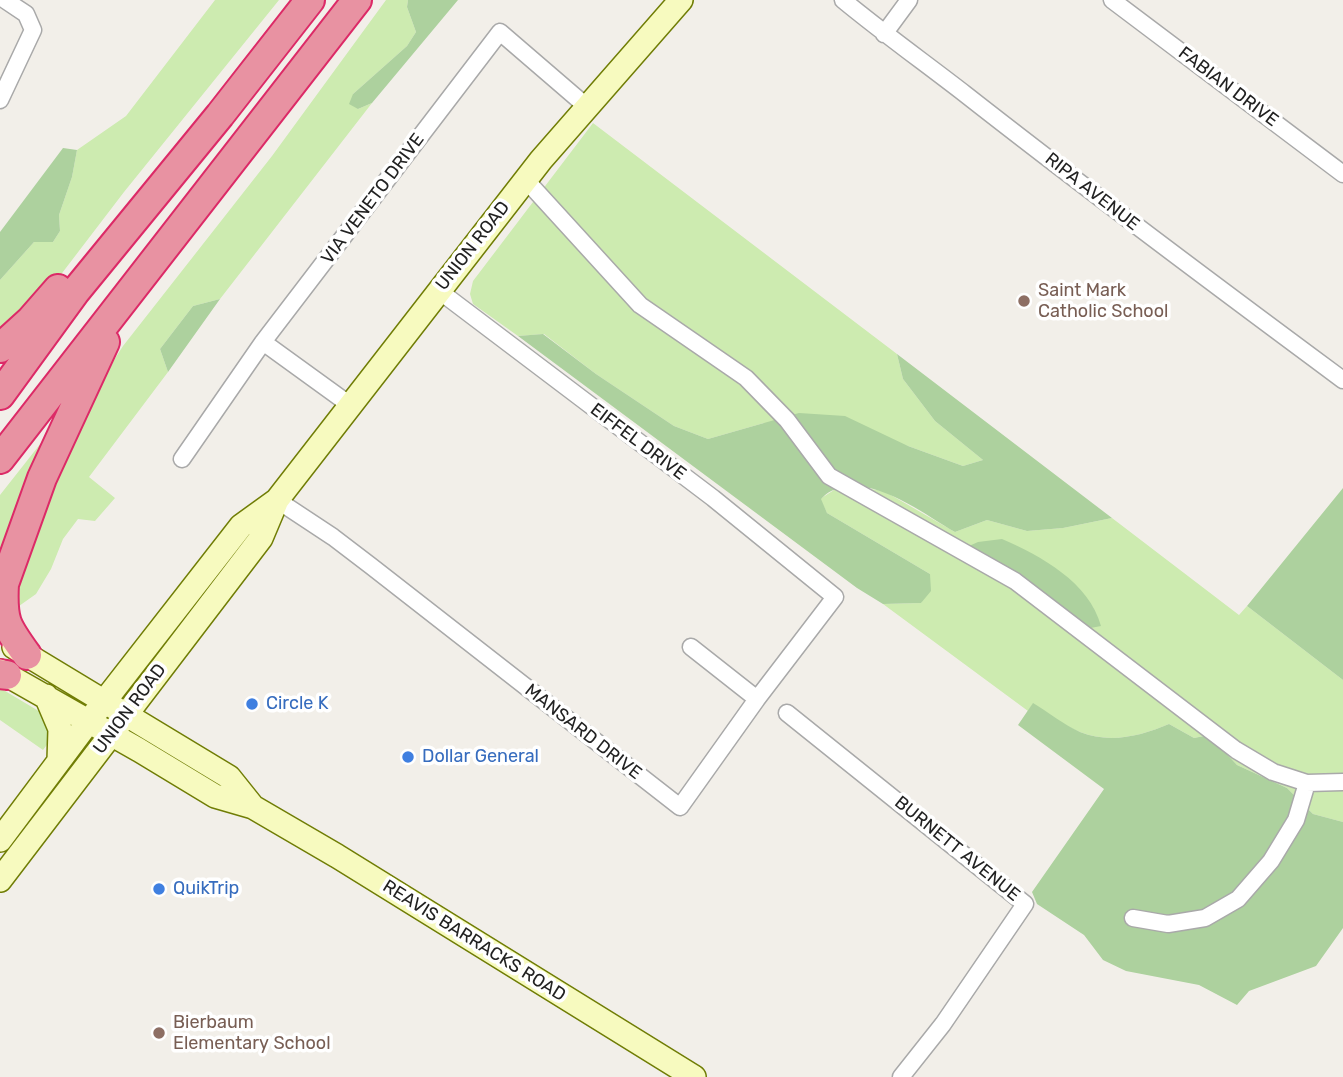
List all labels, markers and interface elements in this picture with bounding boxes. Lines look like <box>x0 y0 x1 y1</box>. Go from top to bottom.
street label: FABIAN DRIVE <box>1174 42 1282 132</box>
street label: VIA VENETO DRIVE <box>317 129 429 269</box>
street label: RIPA AVENUE <box>1040 148 1144 236</box>
street label: UNION ROAD <box>431 197 515 295</box>
place label: Saint Mark Catholic School <box>1038 280 1168 322</box>
marker: Saint Mark Catholic School <box>1016 293 1032 309</box>
street label: EIFFEL DRIVE <box>586 399 690 485</box>
street label: UNION ROAD <box>89 660 171 758</box>
street label: MANSARD DRIVE <box>520 680 646 784</box>
place label: Circle K <box>266 693 329 715</box>
marker: Circle K <box>244 696 260 712</box>
place label: Dollar General <box>422 746 539 768</box>
marker: Dollar General <box>400 749 416 765</box>
street label: BURNETT AVENUE <box>890 792 1024 906</box>
street label: REAVIS BARRACKS ROAD <box>378 876 570 1006</box>
place label: QuikTrip <box>173 878 239 900</box>
marker: QuikTrip <box>151 881 167 897</box>
place label: Bierbaum Elementary School <box>173 1012 331 1054</box>
marker: Bierbaum Elementary School <box>151 1025 167 1041</box>

